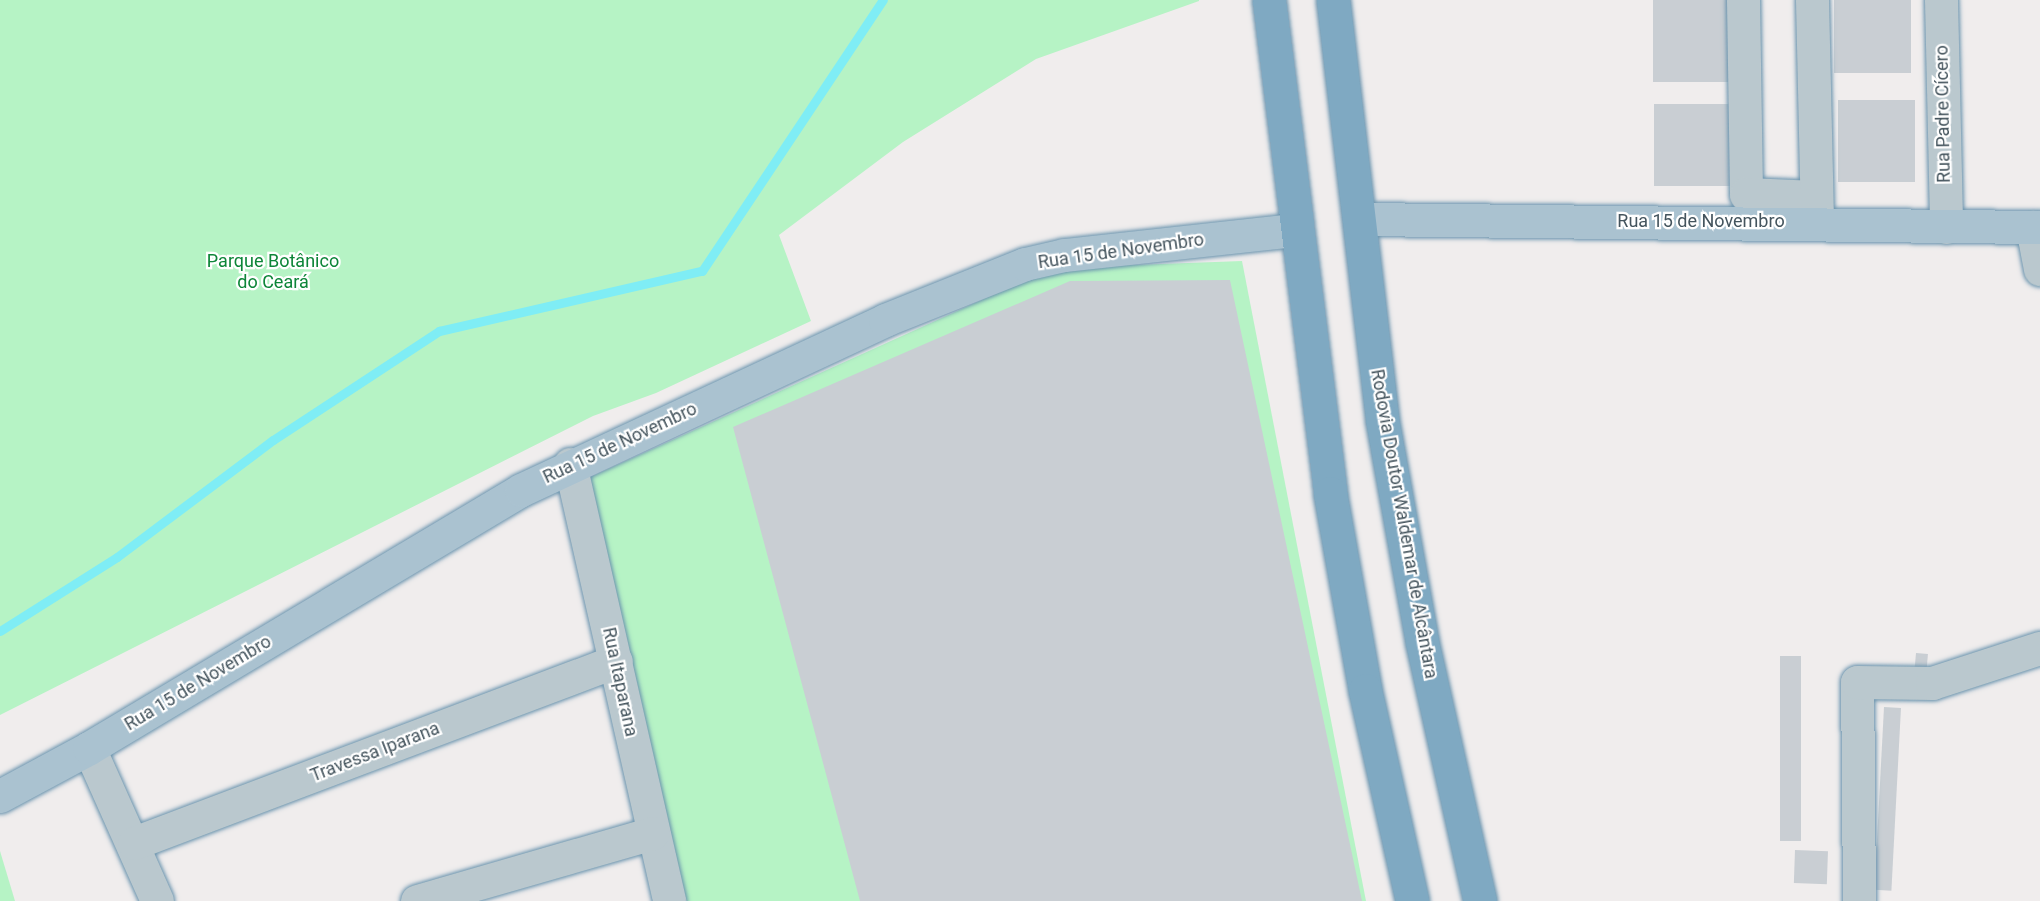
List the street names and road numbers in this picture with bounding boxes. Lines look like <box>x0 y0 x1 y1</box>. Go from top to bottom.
street label: Rua Padre Cícero <box>1931 45 1955 183</box>
street label: Rua 15 de Novembro <box>1617 210 1785 232</box>
street label: Rua 15 de Novembro <box>1037 229 1205 273</box>
street label: Rodovia Doutor Waldemar de Alcântara <box>1366 368 1442 680</box>
street label: Rua 15 de Novembro <box>540 398 700 488</box>
street label: Rua Itaparana <box>598 625 642 739</box>
street label: Rua 15 de Novembro <box>121 631 275 735</box>
street label: Travessa Iparana <box>307 717 443 787</box>

